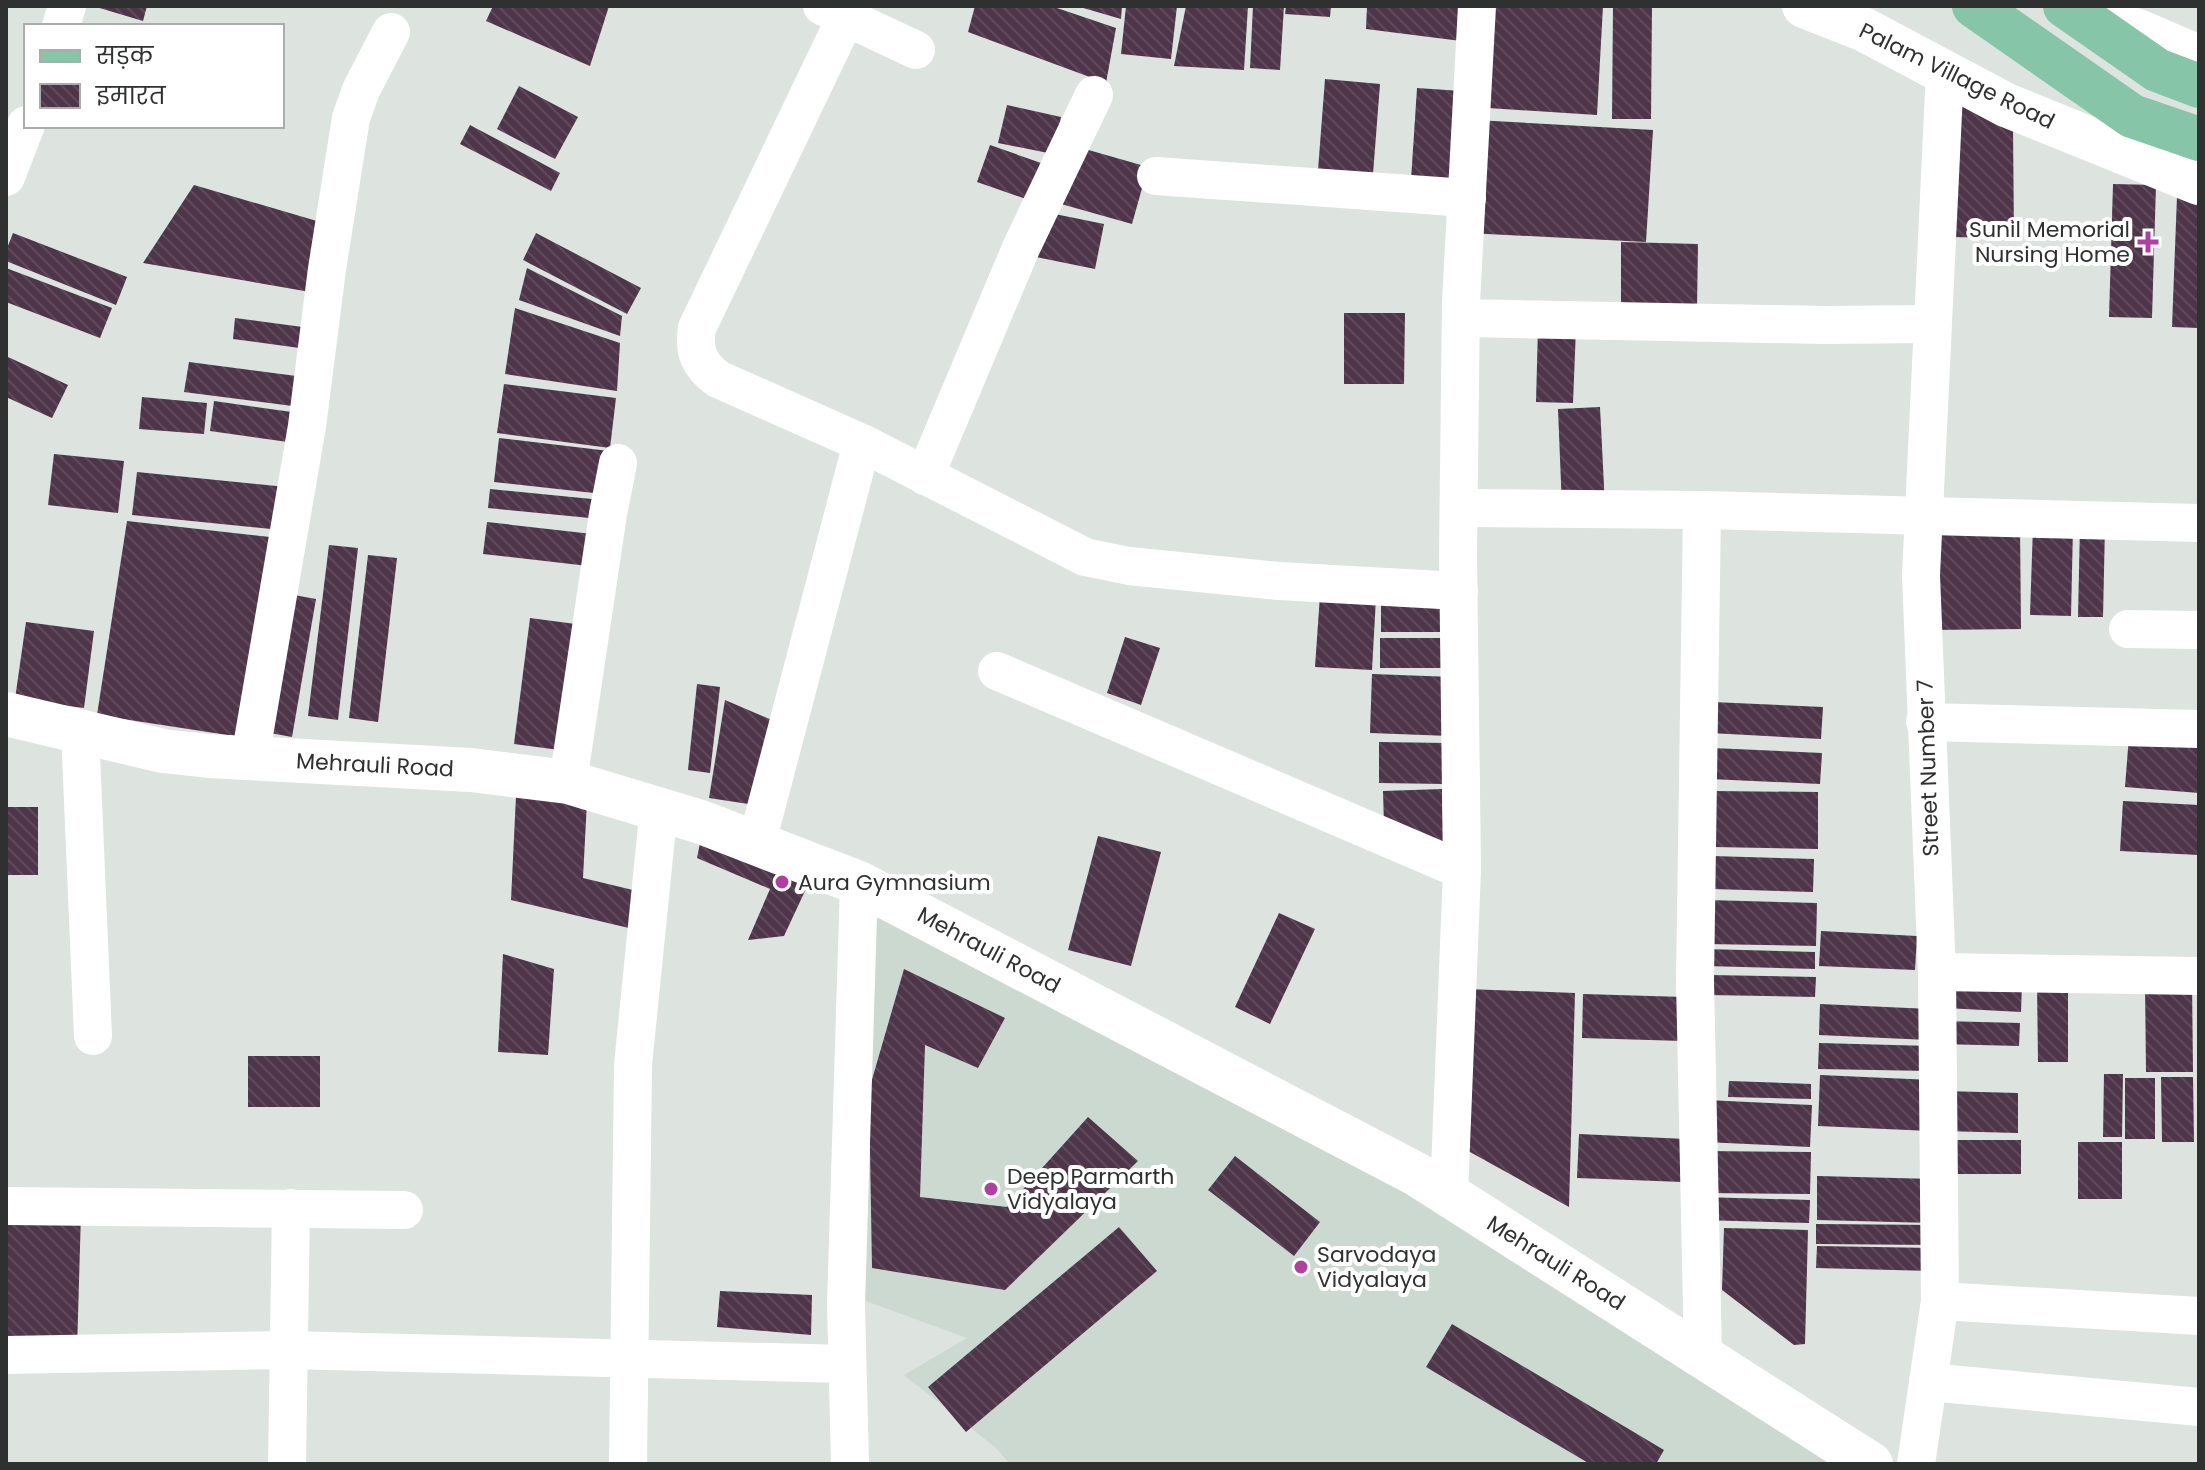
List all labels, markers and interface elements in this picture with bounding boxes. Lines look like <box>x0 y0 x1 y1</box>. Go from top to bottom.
street label: Palam Village Road <box>1854 15 2060 137</box>
legend <box>24 24 284 128</box>
text: सड़क <box>95 39 154 72</box>
text: इमारत <box>95 79 167 112</box>
place label: Sunil Memorial Nursing Home <box>1969 214 2130 270</box>
marker: Sunil Memorial Nursing Home <box>2137 231 2159 253</box>
street label: Street Number 7 <box>1909 679 1947 857</box>
street label: Mehrauli Road <box>295 745 455 785</box>
place label: Aura Gymnasium <box>798 867 991 898</box>
marker: Aura Gymnasium <box>773 873 791 891</box>
street label: Mehrauli Road <box>912 899 1066 1001</box>
place label: Deep Parmarth Vidyalaya <box>1007 1161 1174 1217</box>
marker: Deep Parmarth Vidyalaya <box>982 1180 1000 1198</box>
street label: Mehrauli Road <box>1481 1208 1631 1318</box>
place label: Sarvodaya Vidyalaya <box>1317 1239 1436 1295</box>
marker: Sarvodaya Vidyalaya <box>1292 1258 1310 1276</box>

